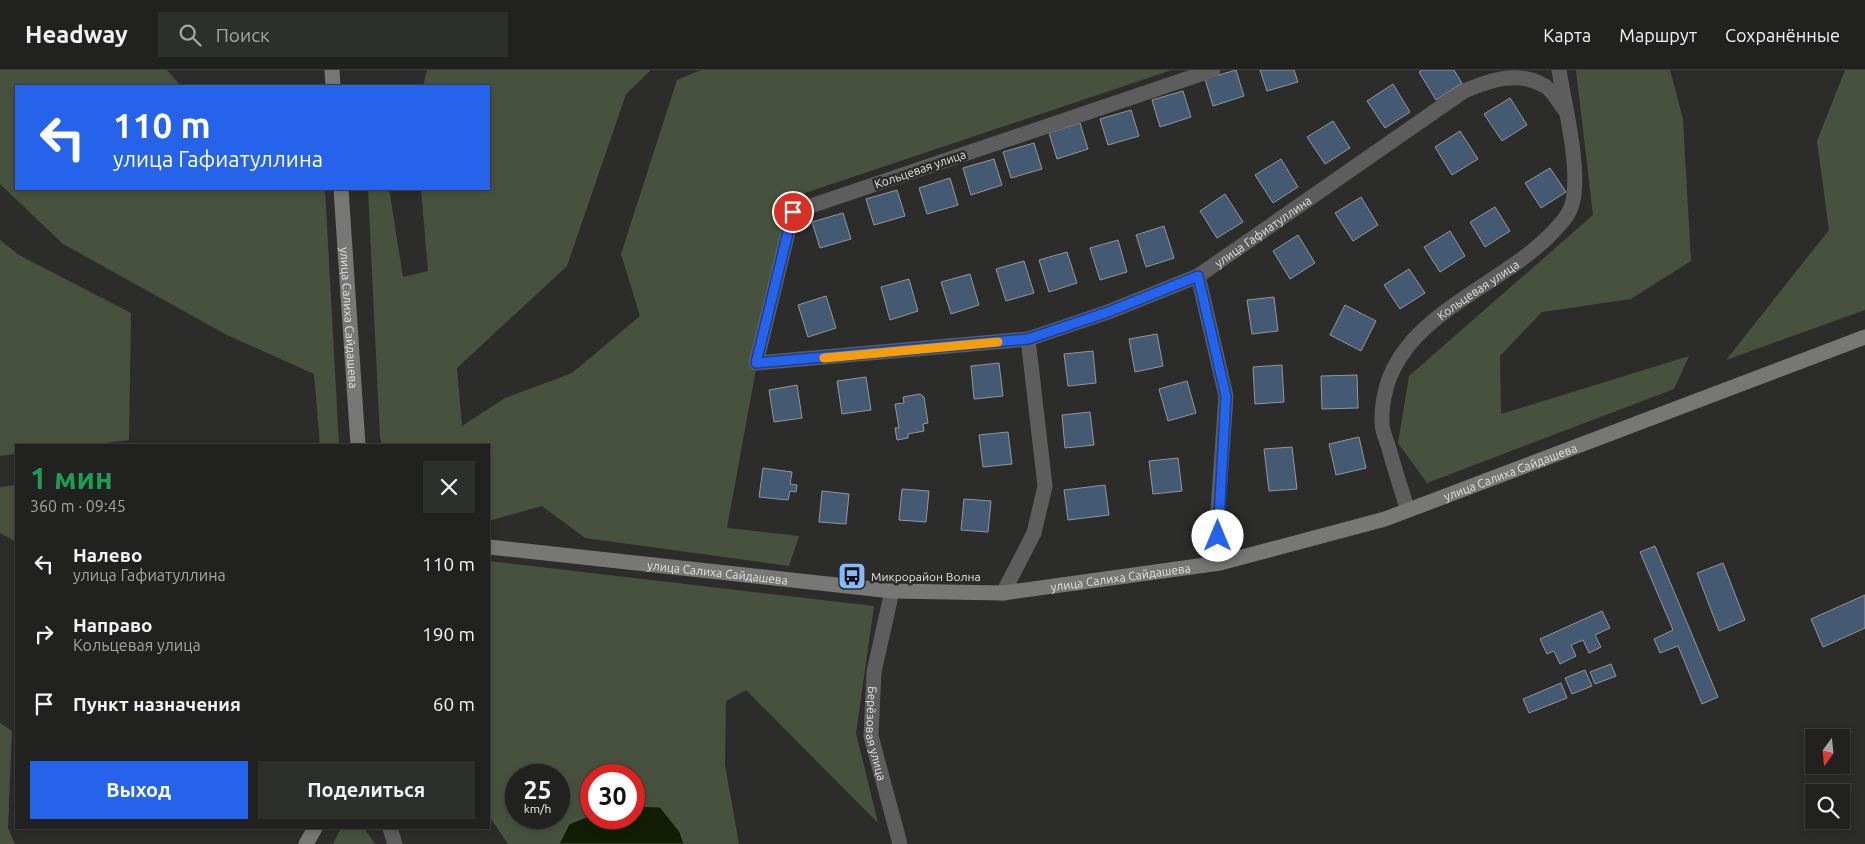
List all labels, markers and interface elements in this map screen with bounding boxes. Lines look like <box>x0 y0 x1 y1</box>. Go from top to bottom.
search box <box>158 12 508 57</box>
text: Headway <box>25 21 128 48</box>
icon: search <box>176 21 204 49</box>
text: Поиск <box>216 24 270 46</box>
text: Карта <box>1543 25 1591 45</box>
text: Маршрут <box>1619 25 1697 45</box>
text: Сохранённые <box>1725 25 1840 45</box>
icon: left <box>30 105 95 170</box>
text: 110 m <box>113 105 211 145</box>
text: улица Гафиатуллина <box>113 146 323 171</box>
street label: Кольцевая улица <box>873 147 967 191</box>
pin <box>772 191 814 233</box>
street label: улица Гафиатуллина <box>1212 193 1313 269</box>
icon: arrive <box>779 198 807 226</box>
street label: улица Салиха Сайдашева <box>338 247 361 389</box>
street label: Кольцевая улица <box>1434 257 1521 322</box>
street label: улица Салиха Сайдашева <box>1442 440 1578 503</box>
text: 1 мин <box>30 461 113 495</box>
button: close <box>423 461 475 513</box>
text: 360 m · 09:45 <box>30 497 126 515</box>
position arrow <box>1191 509 1243 561</box>
text: Налево <box>73 544 142 566</box>
icon: left <box>30 550 58 578</box>
text: 110 m <box>422 553 475 575</box>
street label: улица Салиха Сайдашева <box>647 558 789 586</box>
bus stop icon: Микрорайон Волна <box>837 561 867 591</box>
street label: улица Салиха Сайдашева <box>1050 561 1191 593</box>
text: улица Гафиатуллина <box>73 566 226 584</box>
place label: Микрорайон Волна <box>871 570 981 583</box>
text: Направо <box>73 614 153 636</box>
icon: right <box>30 620 58 648</box>
text: 190 m <box>422 623 475 645</box>
text: Кольцевая улица <box>73 636 201 654</box>
street label: Берёзовая улица <box>864 686 889 782</box>
icon: arrive <box>30 690 58 718</box>
text: Пункт назначения <box>73 693 241 715</box>
text: 60 m <box>433 693 475 715</box>
north arrow <box>1805 729 1850 774</box>
map controls <box>1805 729 1850 829</box>
button: Выход <box>30 761 248 819</box>
button: Поделиться <box>258 761 475 819</box>
speed limit sign: 30 <box>580 764 645 829</box>
text: 25 <box>523 776 552 804</box>
button: search <box>1805 784 1850 829</box>
text: km/h <box>524 802 551 815</box>

